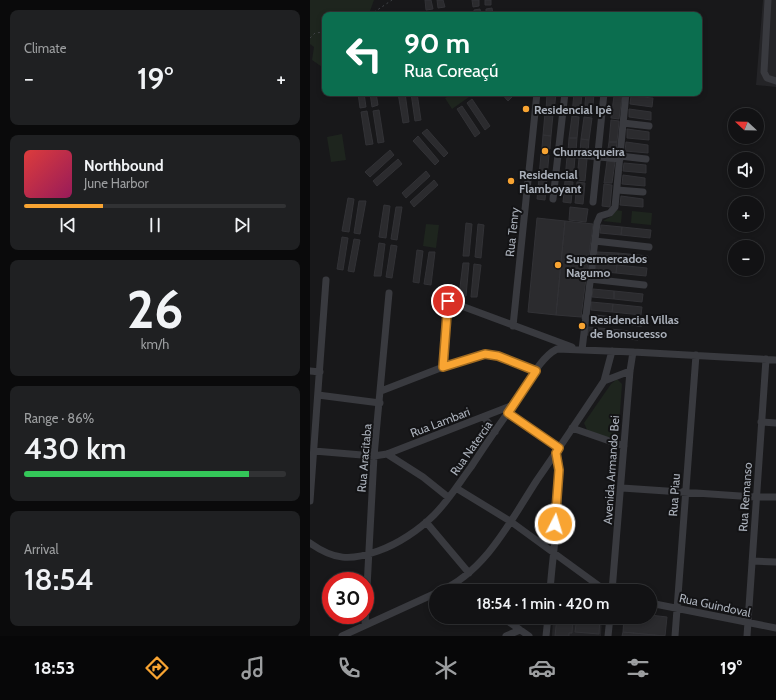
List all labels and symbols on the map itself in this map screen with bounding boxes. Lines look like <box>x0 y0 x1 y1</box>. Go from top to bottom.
place label: Residencial Ipê <box>534 102 612 117</box>
marker: Residencial Ipê <box>521 104 531 114</box>
north arrow <box>728 108 764 144</box>
place label: Churrasqueira <box>553 144 625 159</box>
marker: Churrasqueira <box>540 146 550 156</box>
place label: Residencial Flamboyant <box>519 167 581 196</box>
marker: Residencial Flamboyant <box>506 176 516 186</box>
street label: Rua Tenry <box>502 206 522 258</box>
place label: Supermercados Nagumo <box>566 251 647 280</box>
marker: Supermercados Nagumo <box>553 260 563 270</box>
pin <box>431 284 465 318</box>
place label: Residencial Villas de Bonsucesso <box>590 312 679 341</box>
marker: Residencial Villas de Bonsucesso <box>577 321 587 331</box>
street label: Rua Lambari <box>408 404 472 440</box>
street label: Avenida Armando Bei <box>600 415 622 525</box>
street label: Rua Natercia <box>447 418 495 478</box>
street label: Rua Aracitaba <box>354 423 374 493</box>
street label: Rua Remanso <box>735 461 755 532</box>
street label: Rua Piau <box>665 473 683 517</box>
position arrow <box>534 503 576 545</box>
speed limit sign: 30 <box>322 572 374 624</box>
street label: Rua Guindoval <box>678 590 752 620</box>

